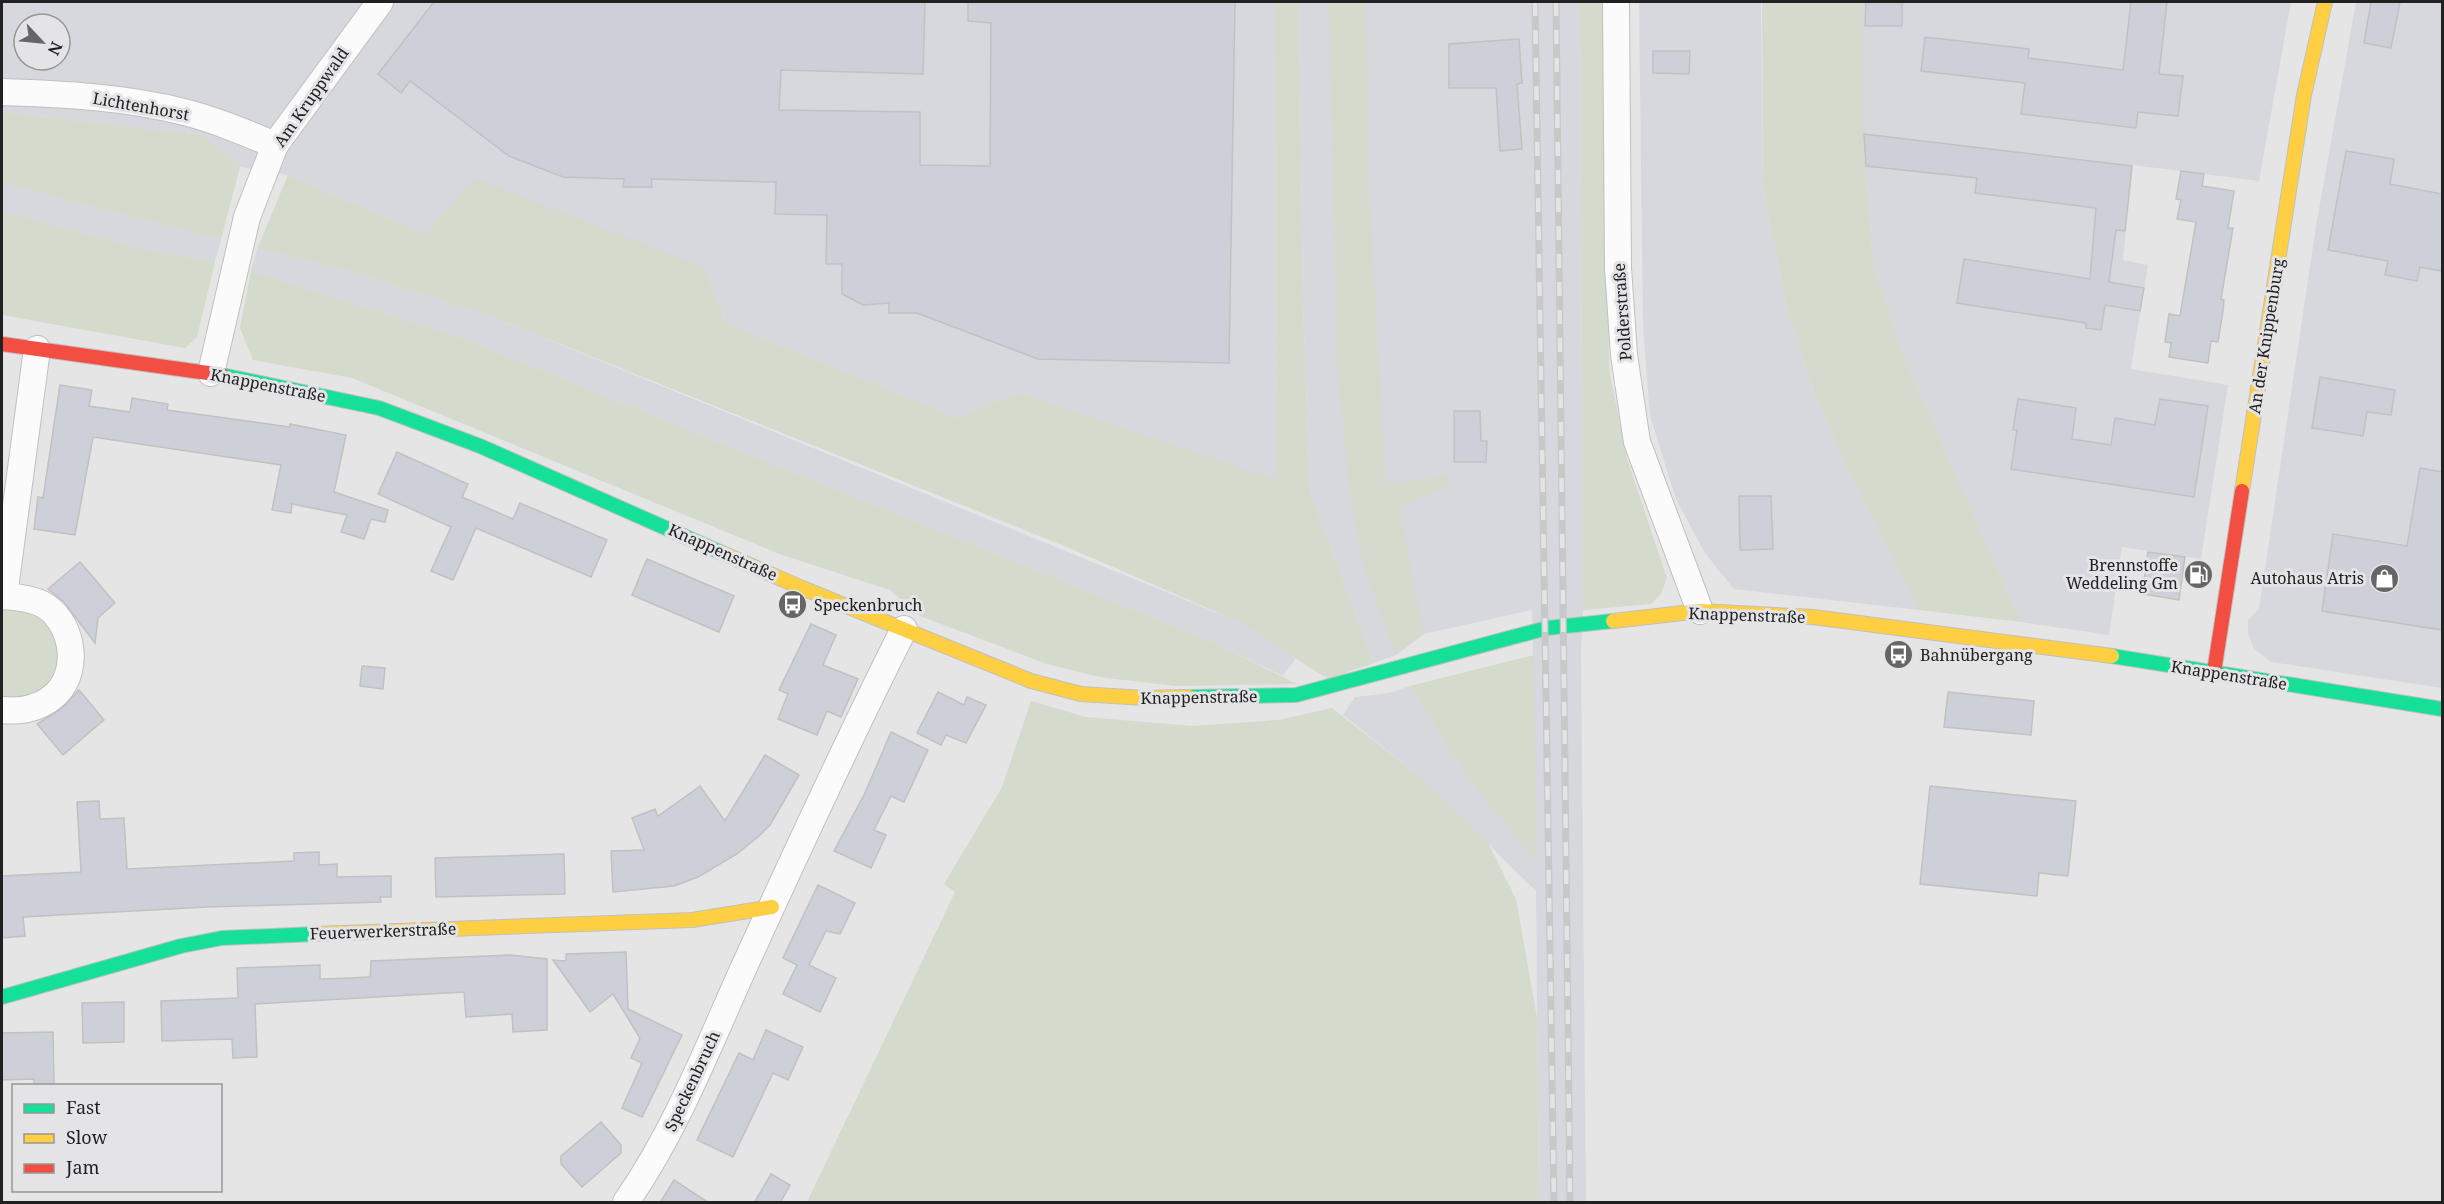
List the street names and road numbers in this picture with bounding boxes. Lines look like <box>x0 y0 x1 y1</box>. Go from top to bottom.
street label: Am Kruppwald <box>269 43 354 151</box>
street label: Lichtenhorst <box>91 87 191 125</box>
street label: An der Knippenburg <box>2243 256 2289 415</box>
street label: Polderstraße <box>1608 262 1636 362</box>
street label: Knappenstraße <box>208 363 328 407</box>
street label: Knappenstraße <box>665 518 781 586</box>
street label: Knappenstraße <box>1688 602 1806 628</box>
street label: Knappenstraße <box>2169 655 2289 695</box>
street label: Knappenstraße <box>1140 685 1258 709</box>
street label: Feuerwerkerstraße <box>309 917 457 945</box>
street label: Speckenbruch <box>659 1027 725 1135</box>

